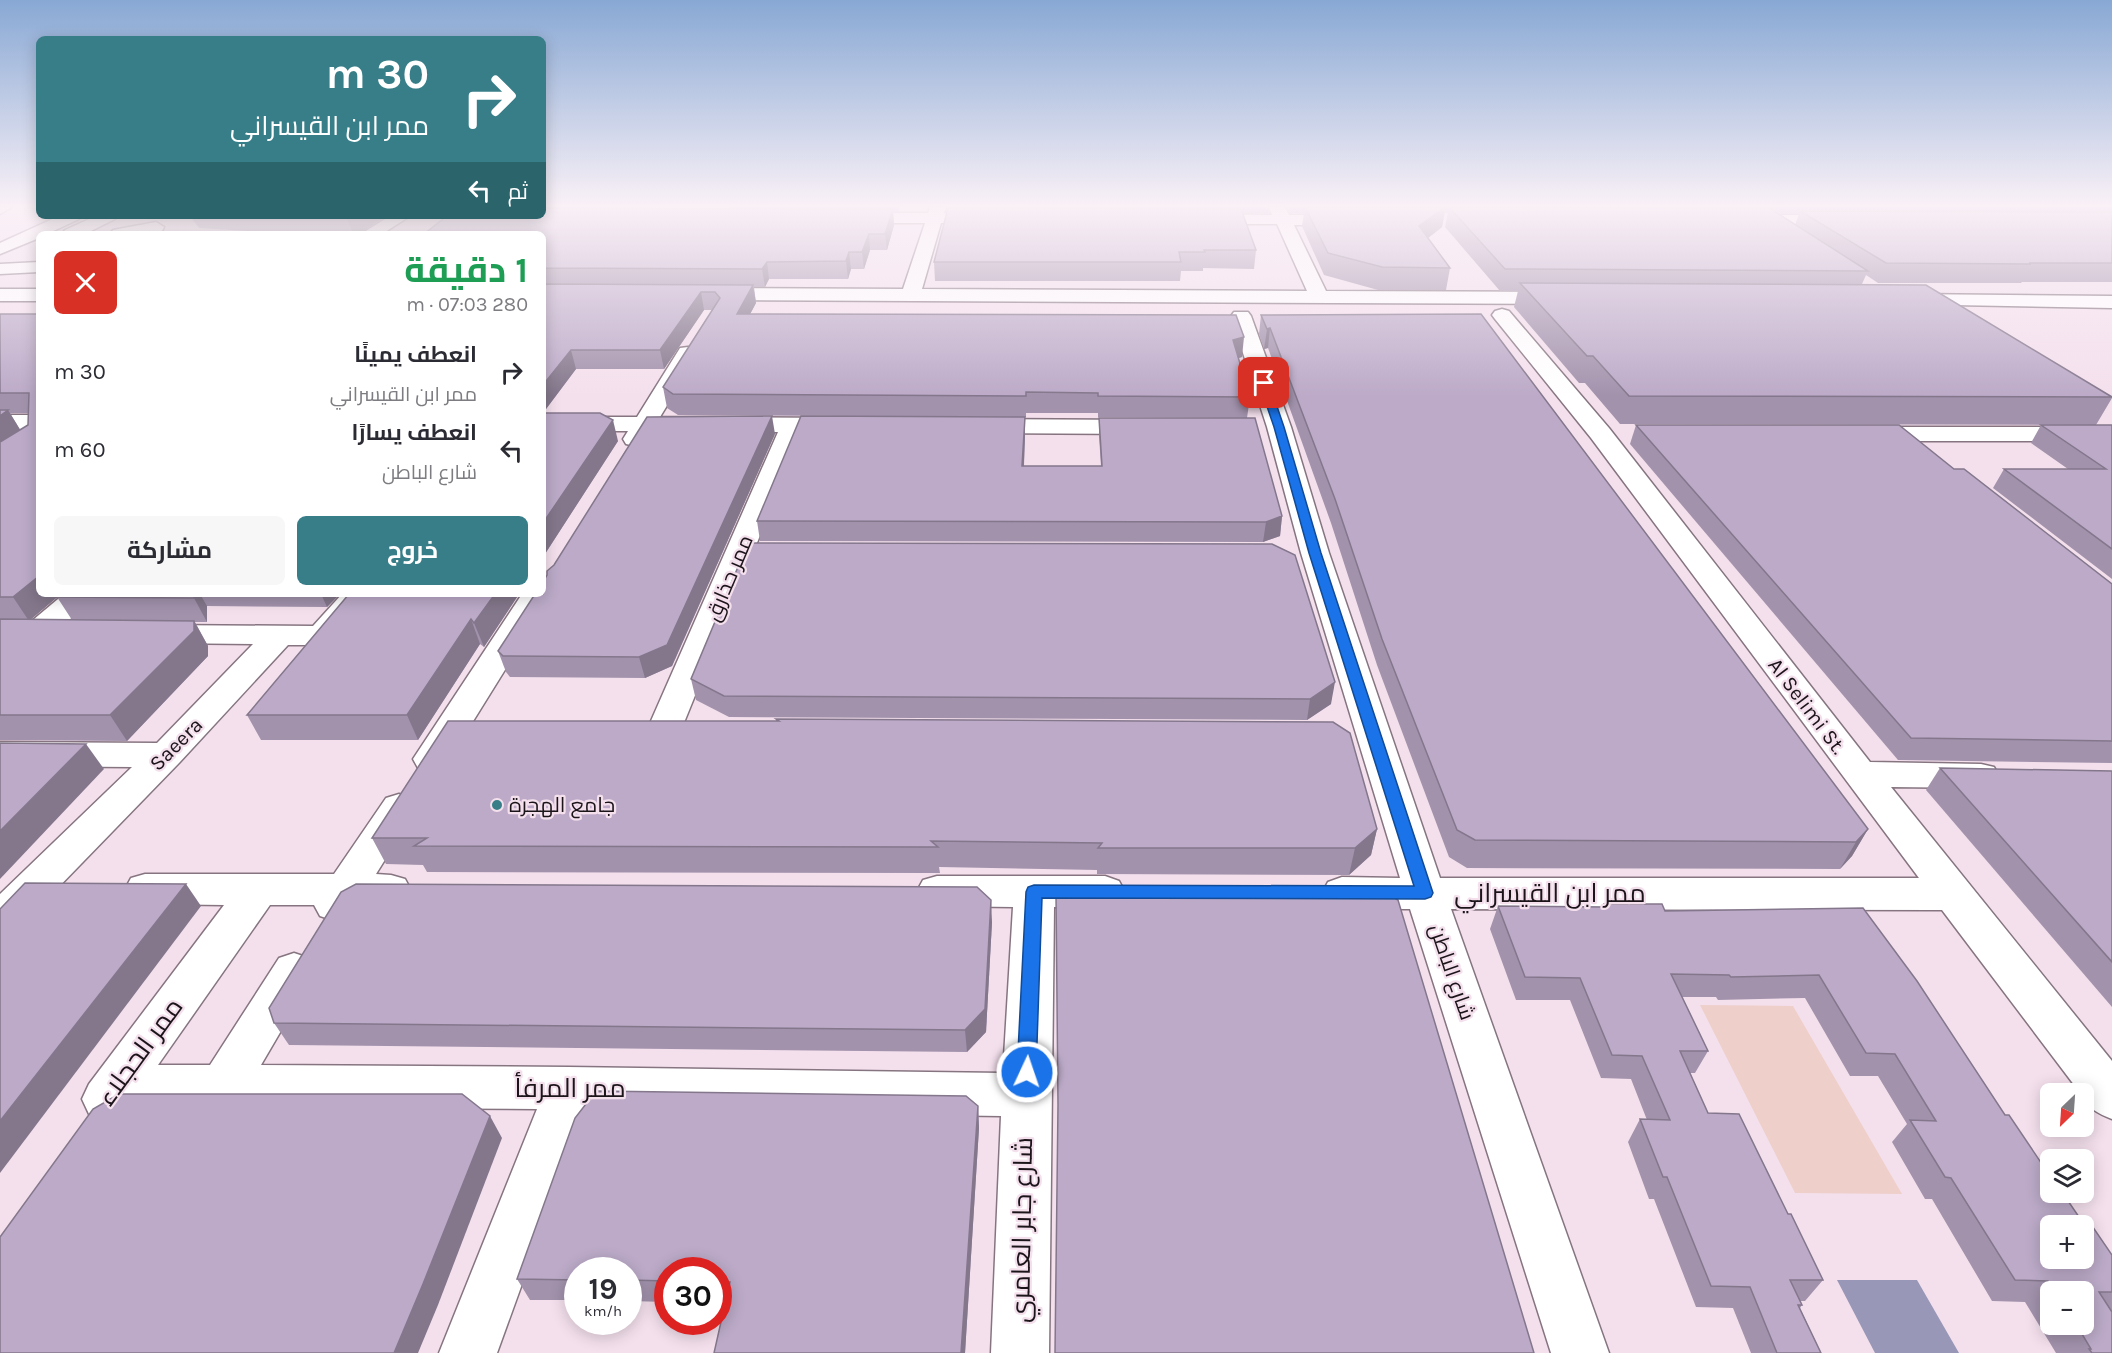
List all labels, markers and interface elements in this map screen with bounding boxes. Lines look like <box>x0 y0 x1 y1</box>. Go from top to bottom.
text: 30 m <box>326 49 429 99</box>
icon: right <box>450 60 528 138</box>
text: ممر ابن القيسراني <box>230 110 429 142</box>
icon: left <box>463 174 496 207</box>
text: ثم <box>508 179 528 205</box>
text: 1 دقيقة <box>404 249 528 291</box>
button: close <box>54 251 117 314</box>
text: 280 m · 07:03 <box>406 293 528 316</box>
text: انعطف يمينًا <box>354 342 477 368</box>
icon: right <box>495 356 528 389</box>
pin <box>1238 357 1289 408</box>
text: 30 m <box>54 359 106 385</box>
icon: arrive <box>1247 366 1280 399</box>
text: ممر ابن القيسراني <box>330 383 477 406</box>
text: انعطف يسارًا <box>351 420 477 446</box>
icon: left <box>495 434 528 467</box>
text: 60 m <box>54 437 105 463</box>
text: شارع الباطن <box>382 461 477 484</box>
button: مشاركة <box>54 516 285 585</box>
button: خروج <box>297 516 528 585</box>
street label: ممر حذارق <box>700 531 759 625</box>
street label: Al Selimi St. <box>1763 653 1851 759</box>
street label: Saeera <box>145 713 207 775</box>
place label: جامع الهجرة <box>509 793 615 819</box>
marker: جامع الهجرة <box>490 798 504 812</box>
street label: ممر ابن القيسراني <box>1454 878 1646 914</box>
street label: شارع الباطن <box>1423 921 1480 1024</box>
street label: ممر الحجلاء <box>91 992 189 1112</box>
position arrow <box>995 1040 1059 1104</box>
street label: ممر المرفأ <box>514 1071 626 1104</box>
north arrow <box>2040 1083 2094 1137</box>
map controls <box>2040 1083 2094 1335</box>
street label: شارع جابر العامري <box>1005 1137 1043 1323</box>
button: layers <box>2040 1149 2094 1203</box>
button: + <box>2040 1215 2094 1269</box>
speed limit sign: 30 <box>654 1257 732 1335</box>
text: 19 <box>588 1271 617 1307</box>
button: − <box>2040 1281 2094 1335</box>
text: km/h <box>584 1302 622 1320</box>

